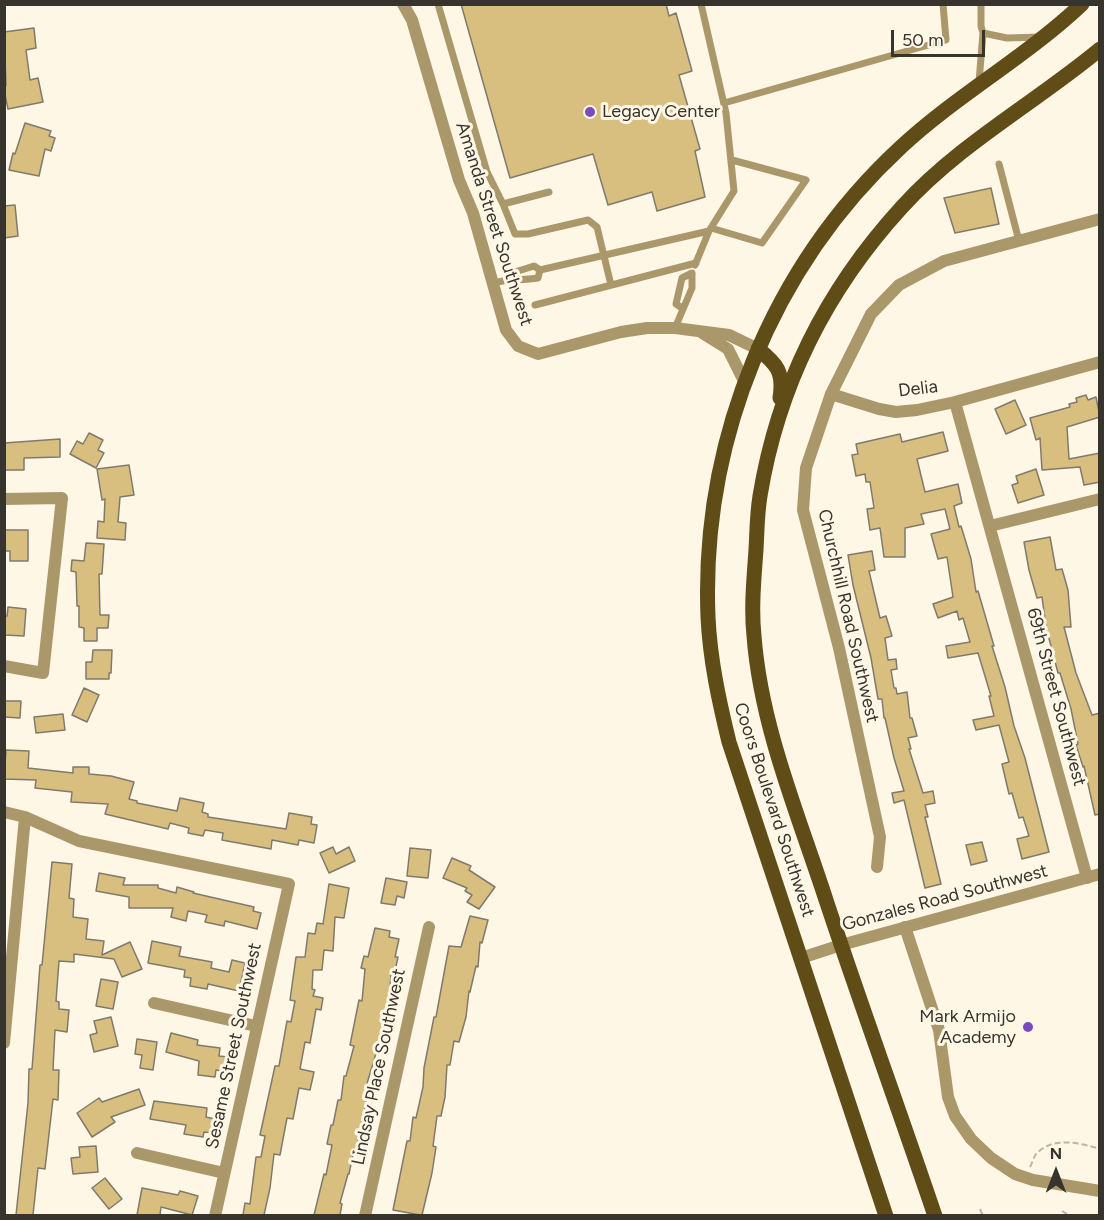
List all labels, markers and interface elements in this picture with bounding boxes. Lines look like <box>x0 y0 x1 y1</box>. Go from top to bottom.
scale bar <box>894 18 988 56</box>
text: 50 m <box>902 29 944 51</box>
place label: Legacy Center <box>602 101 720 123</box>
marker: Legacy Center <box>583 105 597 119</box>
street label: Amanda Street Southwest <box>451 119 537 329</box>
street label: Delia <box>897 376 939 402</box>
street label: Churchhill Road Southwest <box>813 507 883 725</box>
street label: 69th Street Southwest <box>1022 605 1090 789</box>
street label: Coors Boulevard Southwest <box>729 700 819 920</box>
street label: Gonzales Road Southwest <box>840 860 1050 936</box>
street label: Sesame Street Southwest <box>202 941 266 1151</box>
street label: Lindsay Place Southwest <box>348 967 410 1167</box>
place label: Mark Armijo Academy <box>919 1006 1016 1048</box>
marker: Mark Armijo Academy <box>1021 1020 1035 1034</box>
north arrow <box>1026 1142 1086 1202</box>
text: N <box>1050 1144 1062 1163</box>

